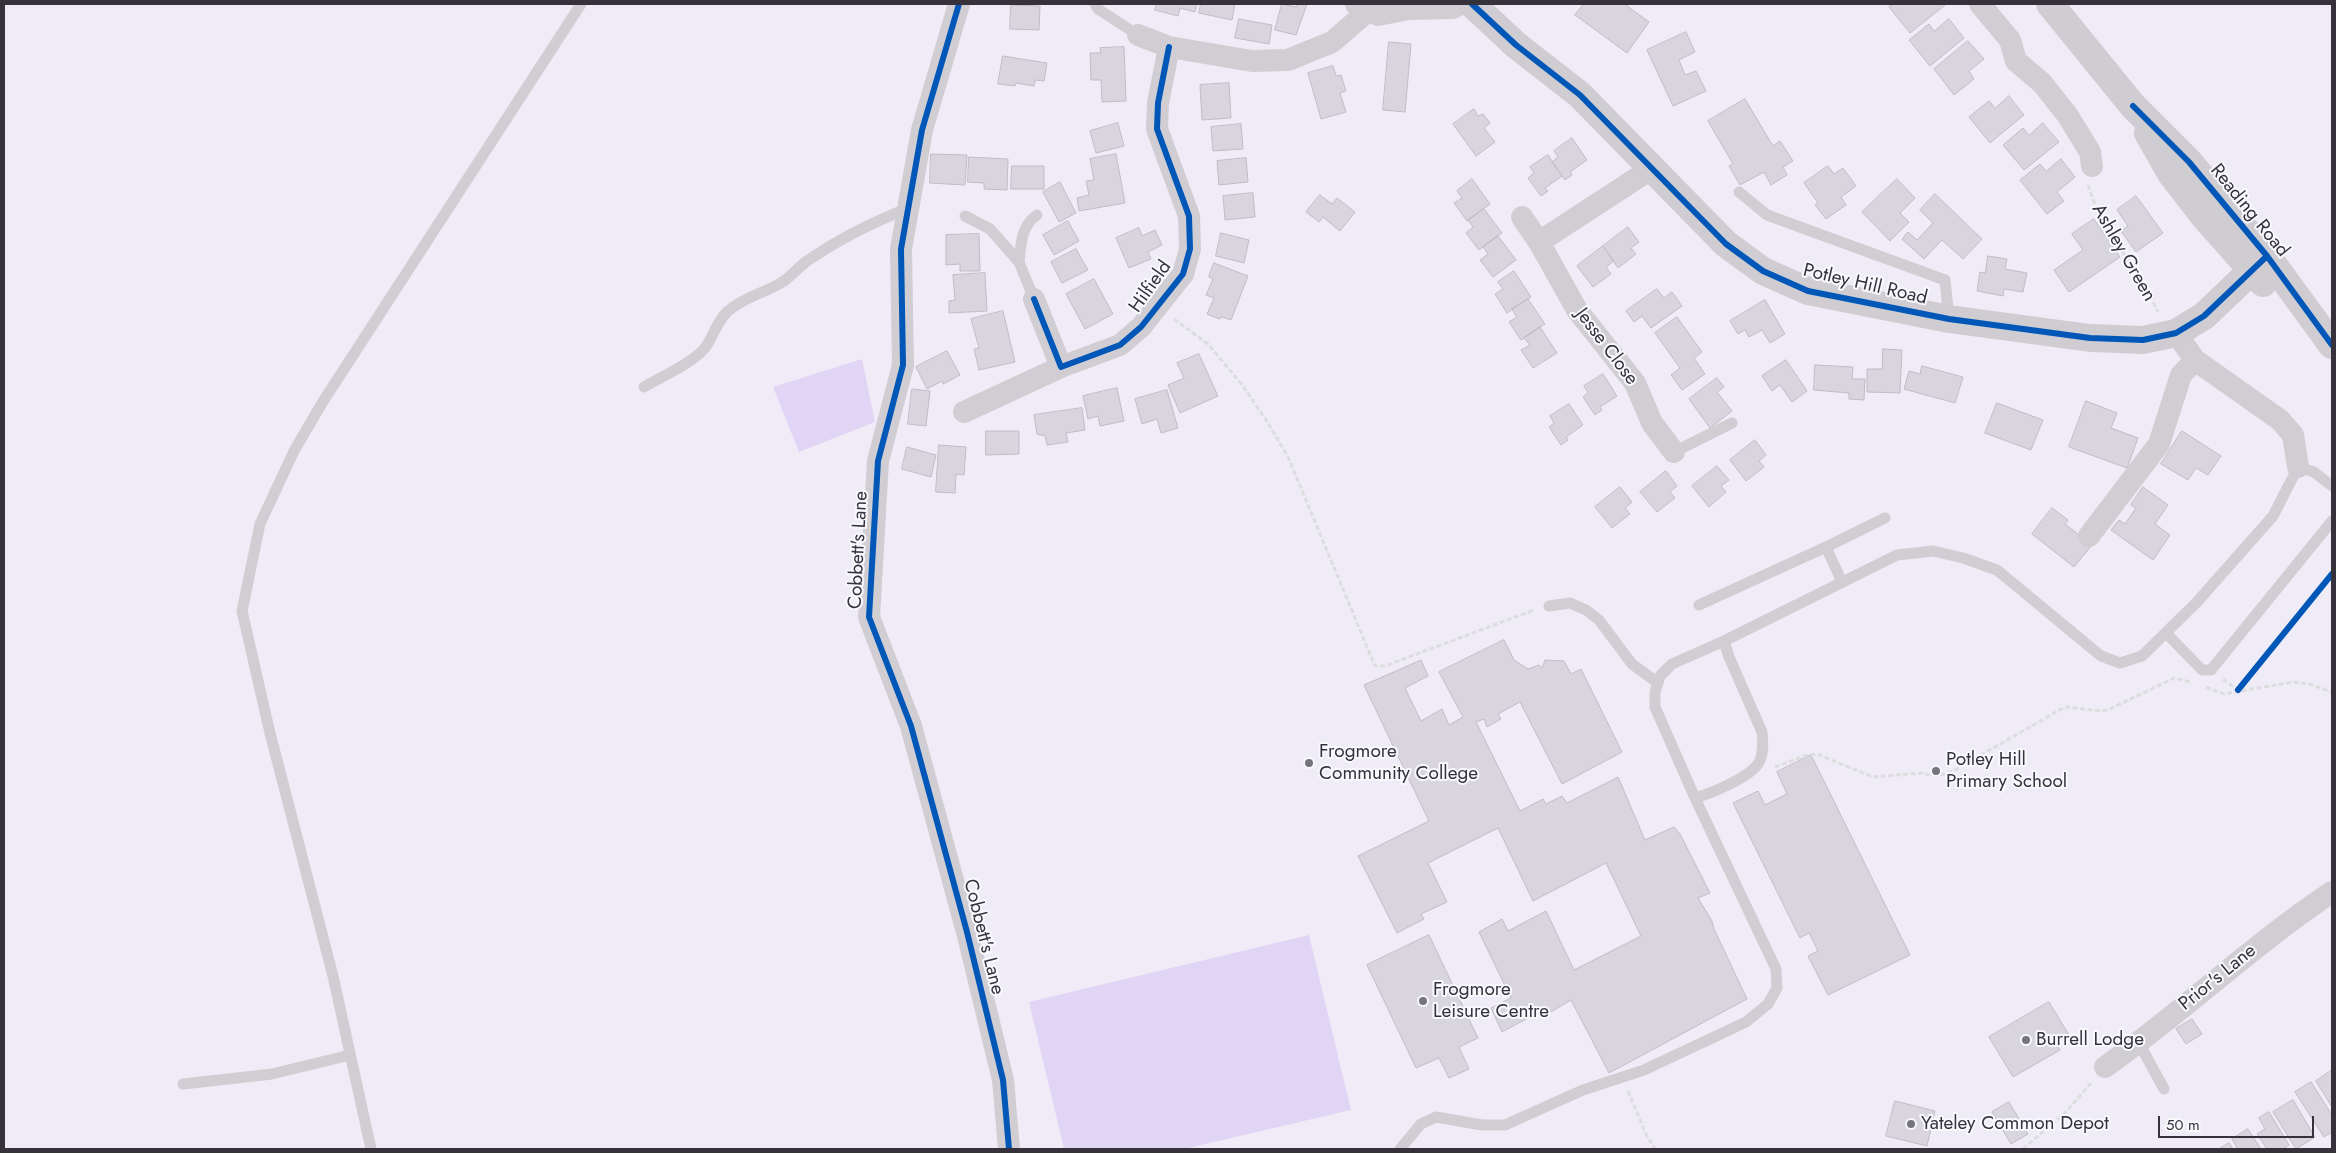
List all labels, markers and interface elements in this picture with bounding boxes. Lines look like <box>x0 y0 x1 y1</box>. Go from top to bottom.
street label: Reading Road <box>2205 160 2293 262</box>
street label: Ashley Green <box>2086 200 2160 306</box>
street label: Hilfield <box>1125 257 1177 317</box>
street label: Potley Hill Road <box>1801 260 1929 310</box>
street label: Jesse Close <box>1570 304 1642 390</box>
street label: Cobbett's Lane <box>845 490 873 610</box>
place label: Frogmore Community College <box>1319 741 1478 785</box>
place label: Potley Hill Primary School <box>1946 749 2067 793</box>
marker: Frogmore Community College <box>1303 757 1315 769</box>
marker: Potley Hill Primary School <box>1930 765 1942 777</box>
street label: Cobbett's Lane <box>958 877 1008 997</box>
street label: Prior's Lane <box>2175 940 2261 1016</box>
place label: Frogmore Leisure Centre <box>1433 979 1549 1023</box>
marker: Frogmore Leisure Centre <box>1417 995 1429 1007</box>
place label: Burrell Lodge <box>2036 1029 2144 1051</box>
marker: Burrell Lodge <box>2020 1034 2032 1046</box>
scale bar <box>2161 1106 2317 1138</box>
place label: Yateley Common Depot <box>1921 1113 2109 1135</box>
text: 50 m <box>2166 1114 2200 1136</box>
marker: Yateley Common Depot <box>1905 1118 1917 1130</box>

